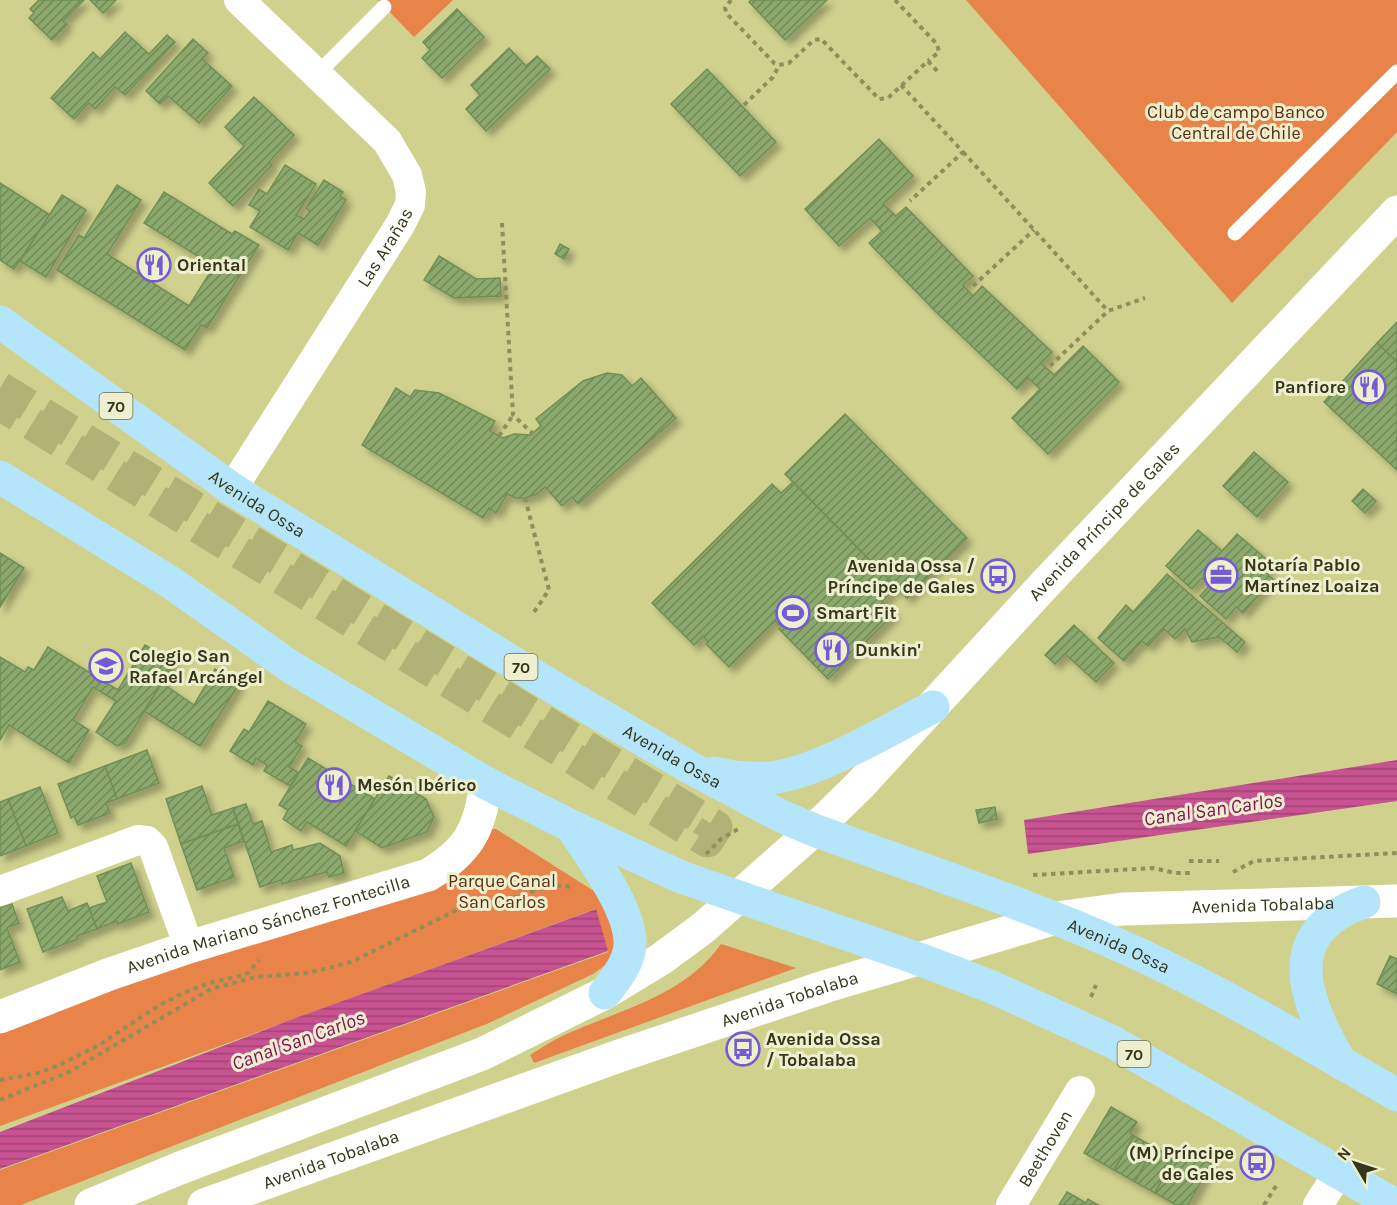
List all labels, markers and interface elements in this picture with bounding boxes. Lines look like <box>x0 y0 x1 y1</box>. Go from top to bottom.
park label: Club de campo Banco Central de Chile <box>1147 101 1325 144</box>
street label: Las Arañas <box>352 204 418 291</box>
restaurant icon: Oriental <box>136 247 172 283</box>
place label: Oriental <box>177 254 246 276</box>
restaurant icon: Panfiore <box>1351 369 1387 405</box>
place label: Panfiore <box>1274 376 1346 398</box>
road number: 70 <box>100 393 132 419</box>
street label: Avenida Príncipe de Gales <box>1024 437 1185 605</box>
street label: Avenida Ossa <box>205 465 309 543</box>
place label: Notaría Pablo Martínez Loaiza <box>1244 554 1380 597</box>
place label: Avenida Ossa / Príncipe de Gales <box>827 555 975 598</box>
office icon: Notaría Pablo Martínez Loaiza <box>1203 557 1239 593</box>
bus stop icon: Avenida Ossa / Príncipe de Gales <box>980 558 1016 594</box>
sports icon: Smart Fit <box>775 595 811 631</box>
place label: Smart Fit <box>816 602 897 624</box>
restaurant icon: Dunkin' <box>814 632 850 668</box>
place label: Dunkin' <box>855 639 921 661</box>
place label: Colegio San Rafael Arcángel <box>129 645 263 688</box>
school or university icon: Colegio San Rafael Arcángel <box>88 648 124 684</box>
road number: 70 <box>504 654 538 680</box>
street label: Avenida Ossa <box>619 720 725 793</box>
restaurant icon: Mesón Ibérico <box>316 767 352 803</box>
place label: Mesón Ibérico <box>357 774 477 796</box>
water label: Canal San Carlos <box>1142 788 1284 831</box>
street label: Avenida Mariano Sánchez Fontecilla <box>124 870 413 979</box>
park label: Parque Canal San Carlos <box>448 870 556 913</box>
street label: Avenida Tobalaba <box>1191 892 1335 918</box>
street label: Avenida Ossa <box>1064 914 1174 978</box>
street label: Avenida Tobalaba <box>718 966 861 1032</box>
water label: Canal San Carlos <box>229 1006 368 1075</box>
place label: Avenida Ossa / Tobalaba <box>766 1028 881 1071</box>
bus stop icon: Avenida Ossa / Tobalaba <box>725 1031 761 1067</box>
road number: 70 <box>1118 1041 1150 1067</box>
street label: Beethoven <box>1013 1106 1077 1191</box>
street label: Avenida Tobalaba <box>260 1125 402 1194</box>
north arrow <box>1325 1133 1385 1193</box>
place label: (M) Príncipe de Gales <box>1129 1142 1234 1185</box>
text: N <box>1333 1143 1355 1164</box>
bus stop icon: (M) Príncipe de Gales <box>1239 1145 1275 1181</box>

